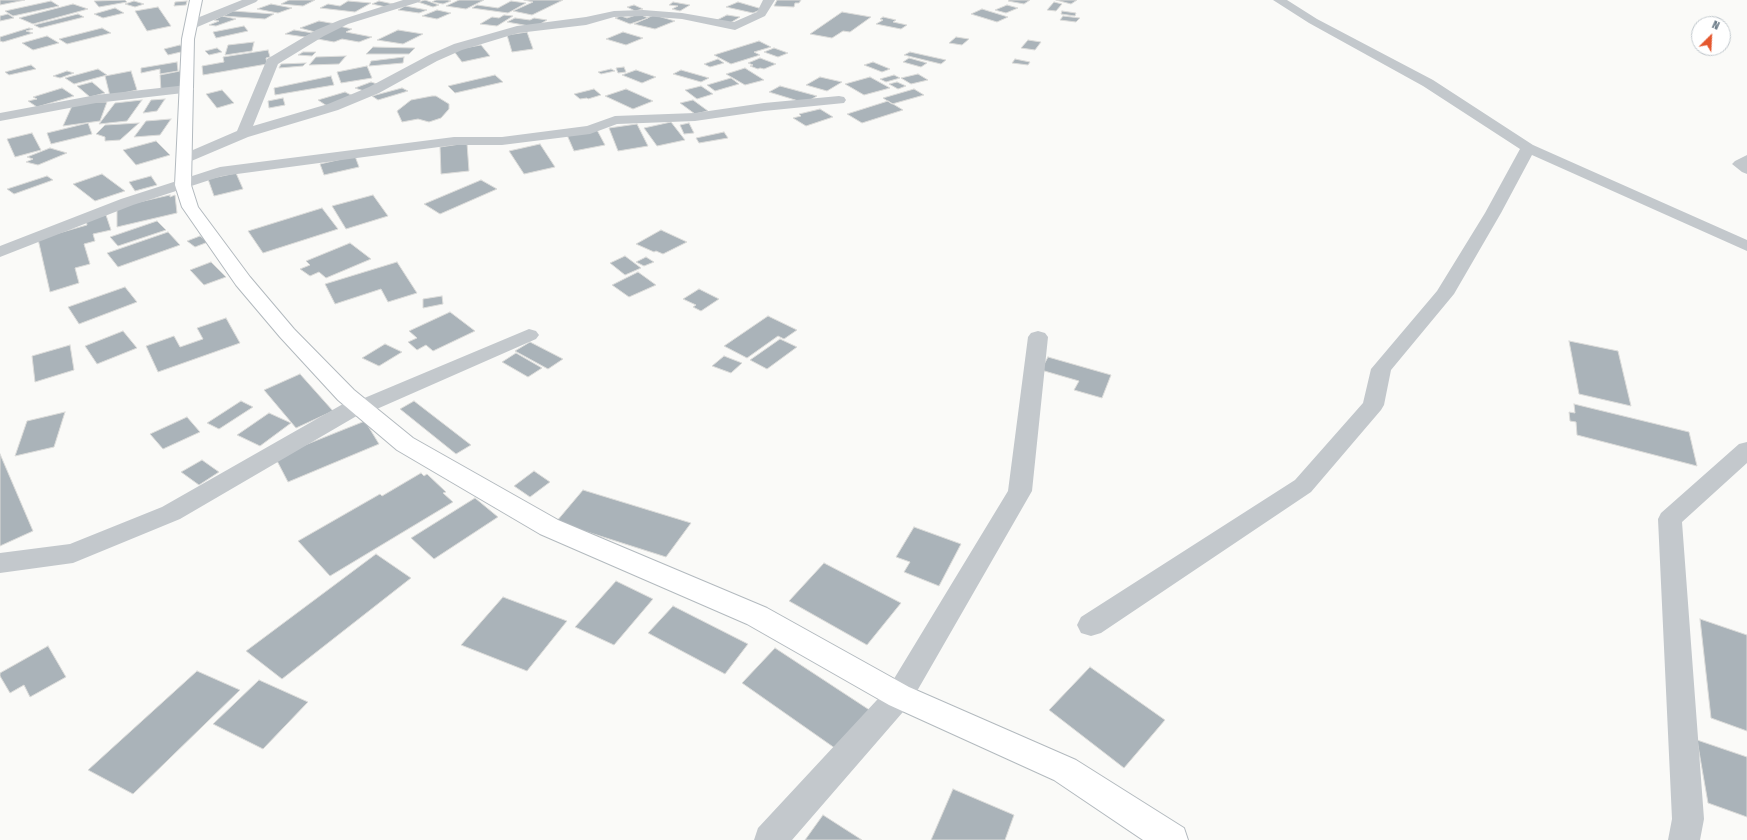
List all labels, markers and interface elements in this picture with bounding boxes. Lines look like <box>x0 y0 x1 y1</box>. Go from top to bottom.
north arrow <box>1691 16 1731 56</box>
text: N <box>1710 18 1721 33</box>

